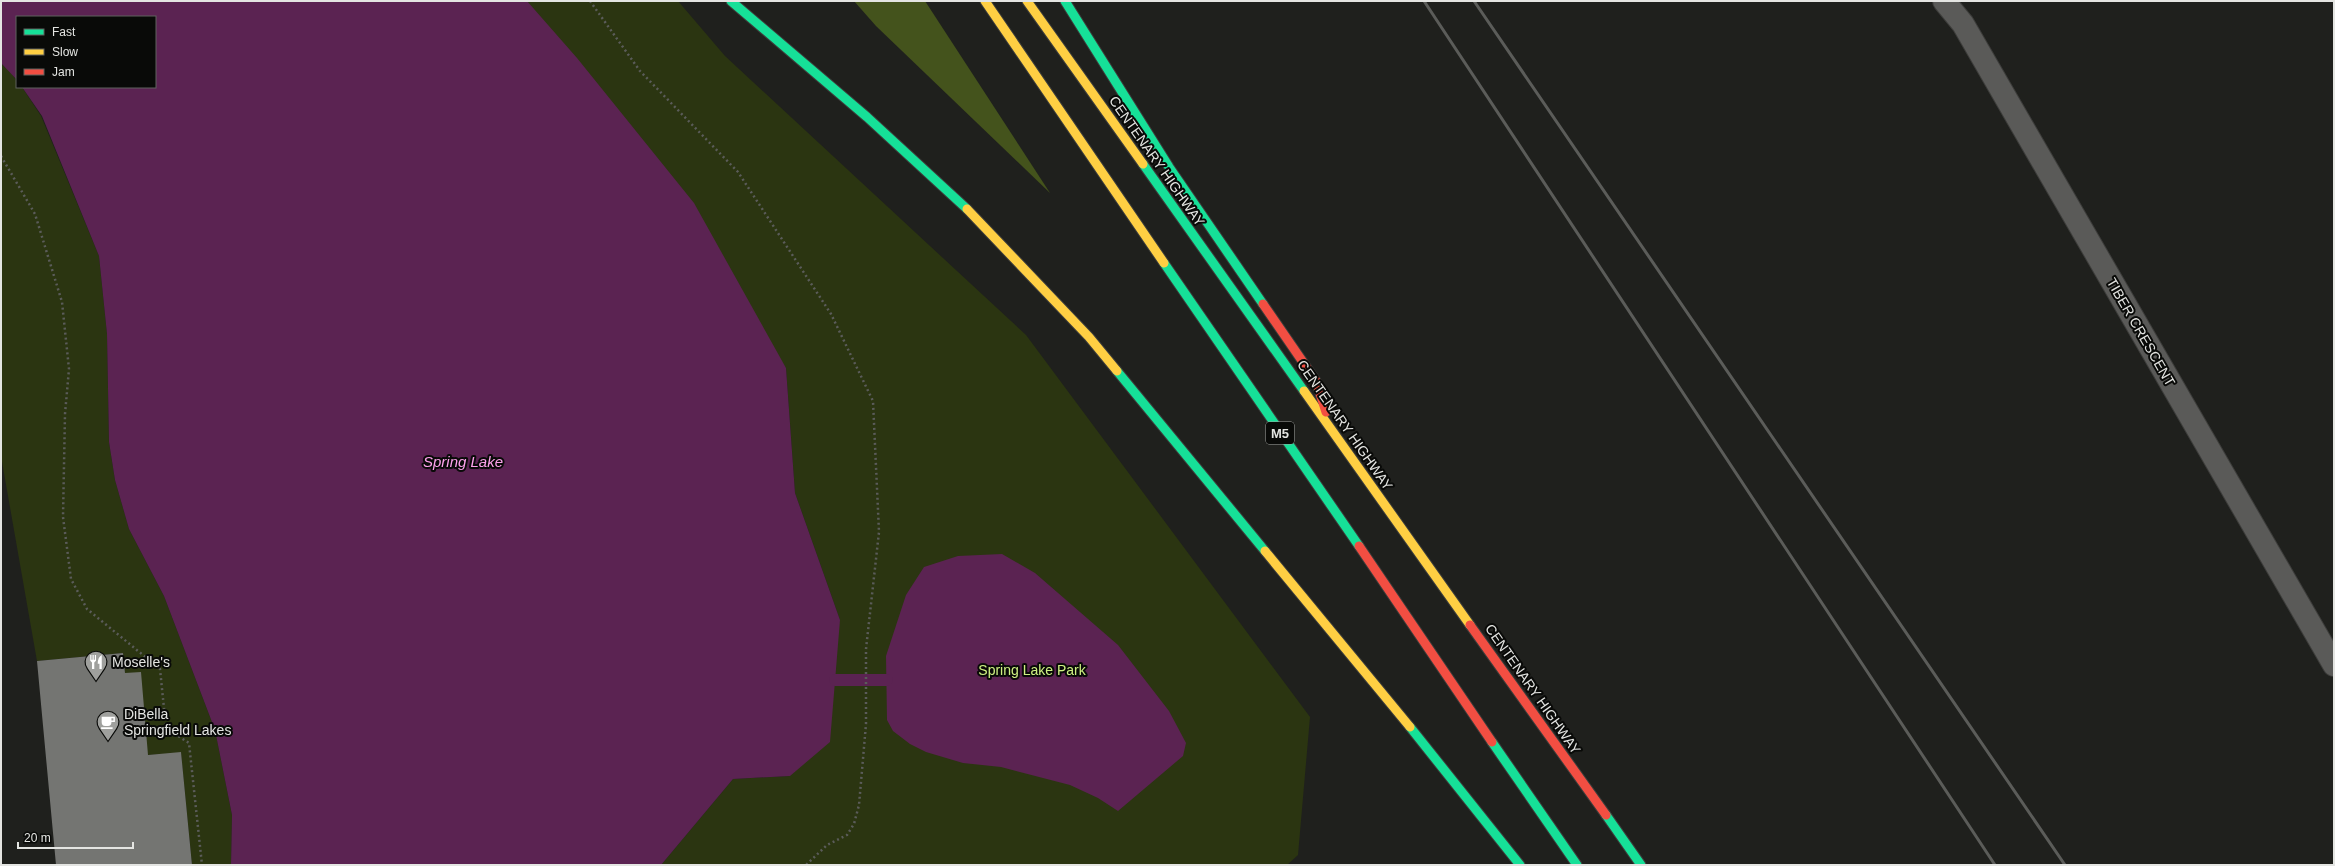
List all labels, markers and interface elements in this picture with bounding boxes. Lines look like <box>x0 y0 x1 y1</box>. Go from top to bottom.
legend <box>16 16 156 88</box>
text: Fast <box>52 25 76 39</box>
text: Slow <box>52 45 78 59</box>
text: Jam <box>52 65 75 79</box>
street label: CENTENARY HIGHWAY <box>1106 93 1208 230</box>
street label: TIBER CRESCENT <box>2104 275 2179 389</box>
street label: CENTENARY HIGHWAY <box>1294 357 1396 494</box>
road number: M5 <box>1266 422 1294 444</box>
water label: Spring Lake <box>423 453 503 470</box>
street label: CENTENARY HIGHWAY <box>1482 621 1584 758</box>
restaurant icon: Moselle's <box>83 649 109 682</box>
place label: Moselle's <box>112 654 170 670</box>
park label: Spring Lake Park <box>978 662 1087 678</box>
place label: DiBella Springfield Lakes <box>124 706 231 738</box>
cafe icon: DiBella Springfield Lakes <box>95 709 121 742</box>
scale bar <box>18 824 133 850</box>
text: 20 m <box>24 831 51 845</box>

